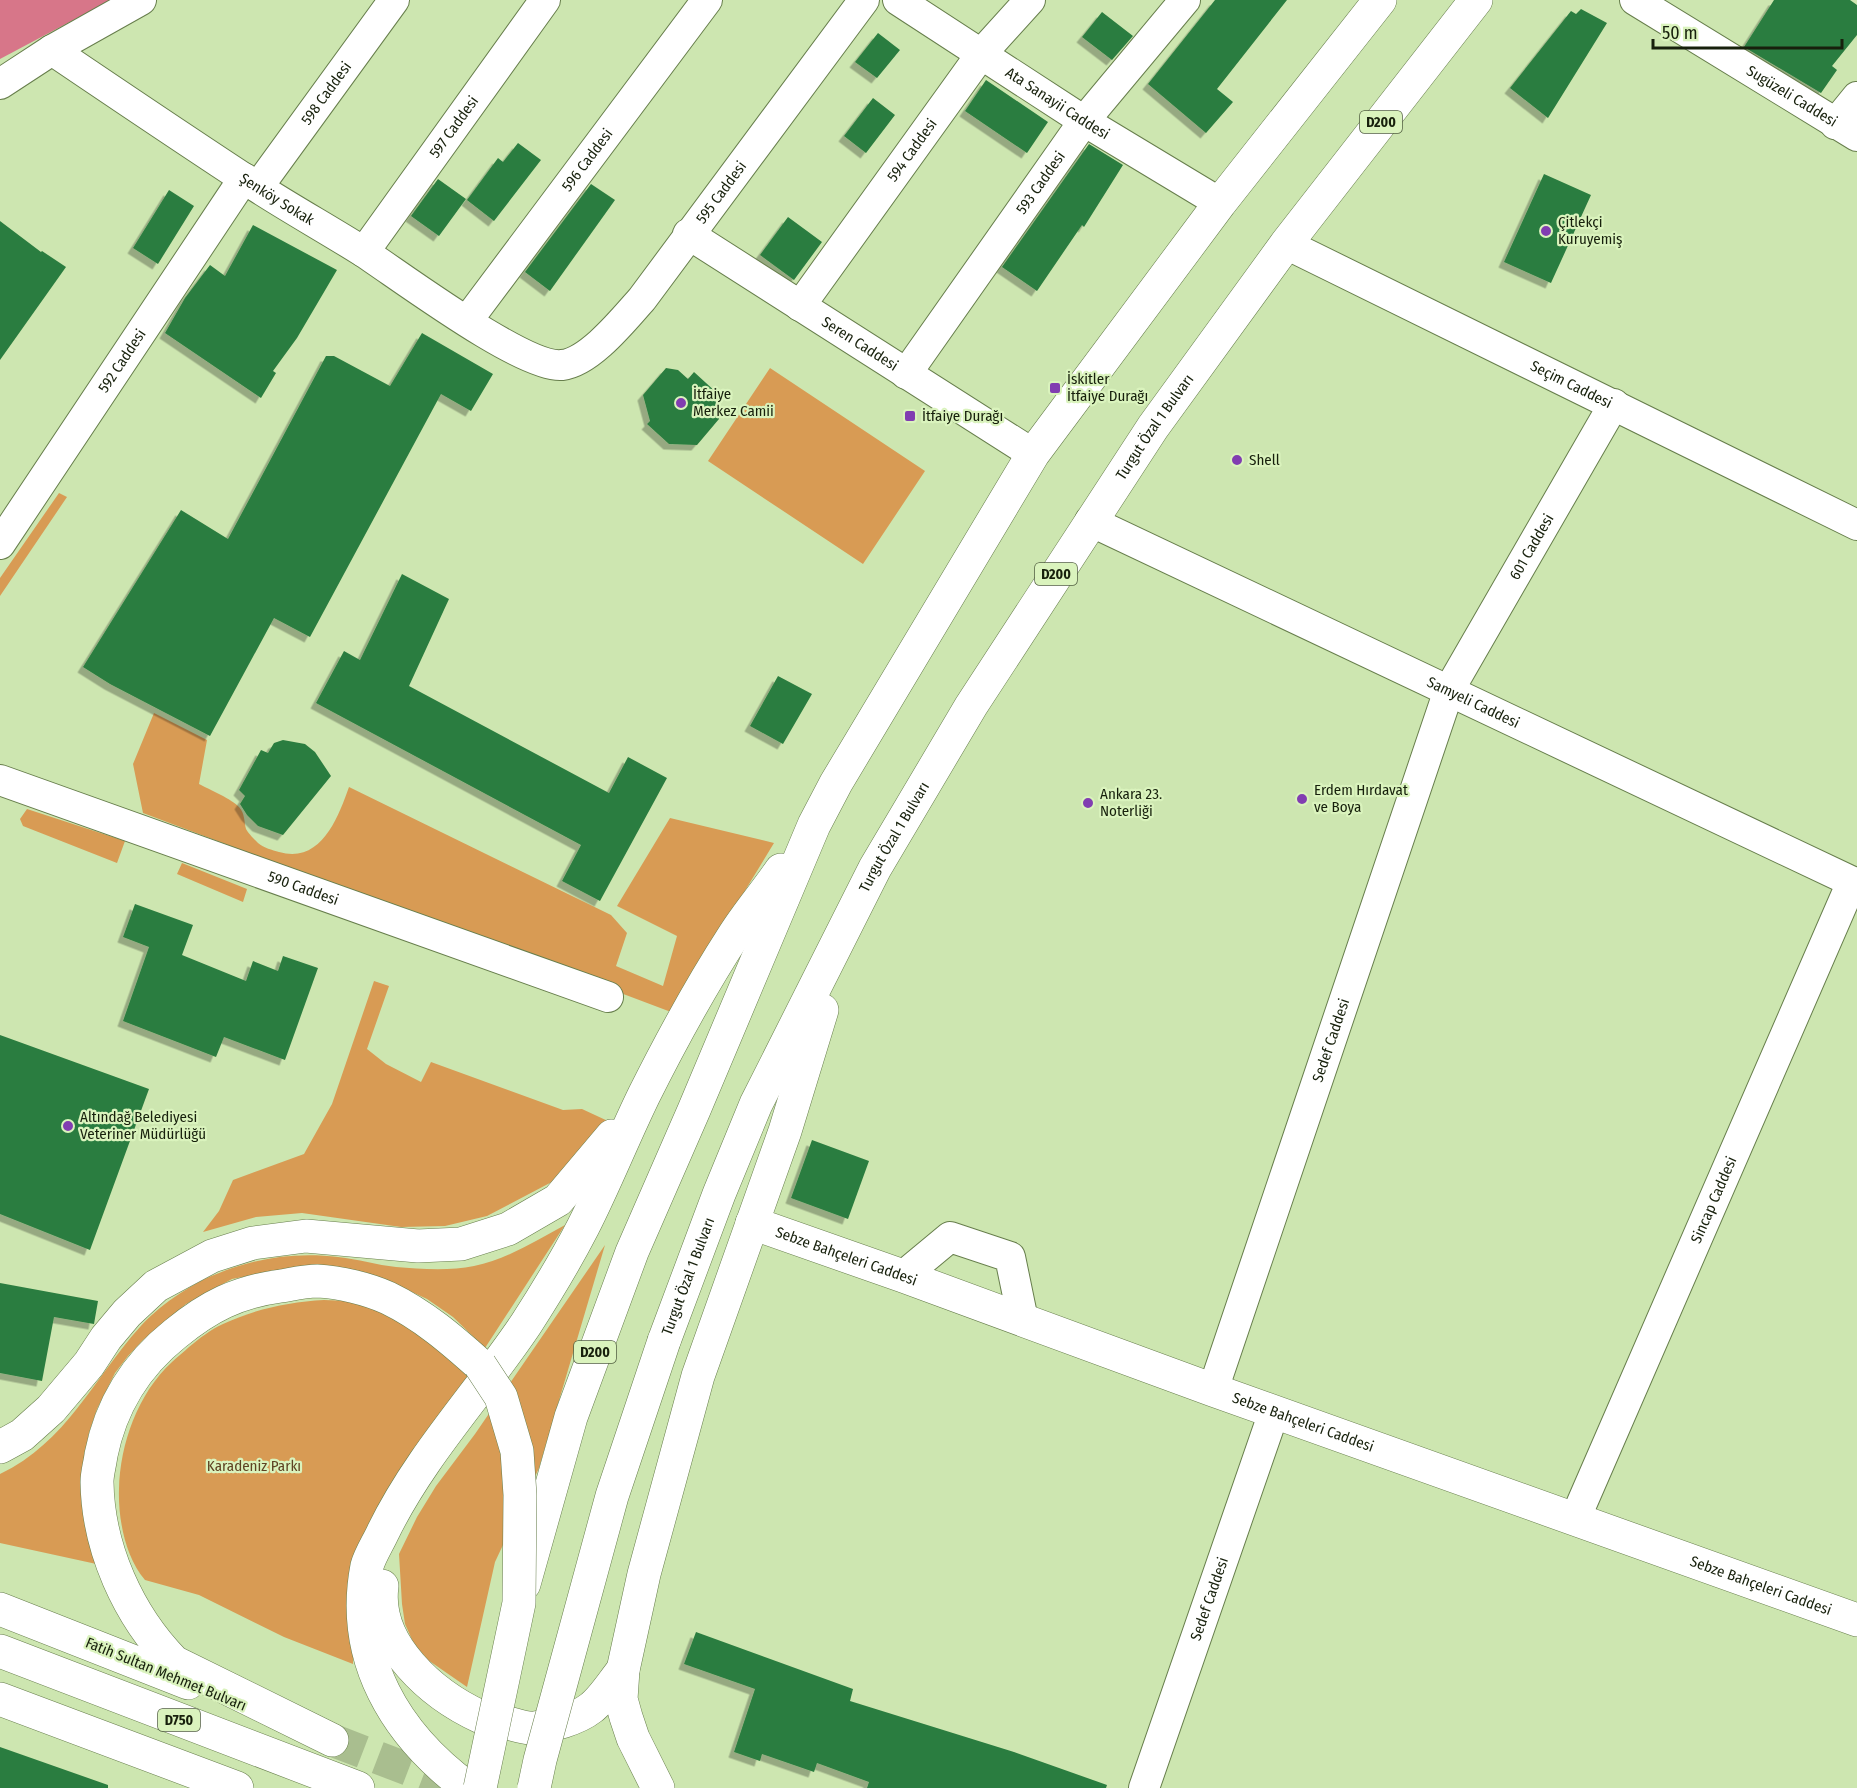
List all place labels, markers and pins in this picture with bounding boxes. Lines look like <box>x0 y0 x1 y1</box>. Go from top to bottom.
place label: Çitlekçi Kuruyemiş <box>1558 213 1623 248</box>
marker: Çitlekçi Kuruyemiş <box>1539 224 1553 238</box>
place label: İskitler İtfaiye Durağı <box>1067 370 1148 405</box>
marker: İskitler İtfaiye Durağı <box>1048 381 1062 395</box>
place label: İtfaiye Merkez Camii <box>693 385 774 420</box>
marker: İtfaiye Merkez Camii <box>674 396 688 410</box>
place label: İtfaiye Durağı <box>922 407 1003 425</box>
marker: İtfaiye Durağı <box>903 409 917 423</box>
place label: Shell <box>1249 451 1280 469</box>
marker: Shell <box>1230 453 1244 467</box>
place label: Erdem Hırdavat ve Boya <box>1314 781 1408 816</box>
place label: Ankara 23. Noterliği <box>1100 785 1162 820</box>
marker: Erdem Hırdavat ve Boya <box>1295 792 1309 806</box>
marker: Ankara 23. Noterliği <box>1081 796 1095 810</box>
place label: Altındağ Belediyesi Veteriner Müdürlüğü <box>80 1108 206 1143</box>
marker: Altındağ Belediyesi Veteriner Müdürlüğü <box>61 1119 75 1133</box>

